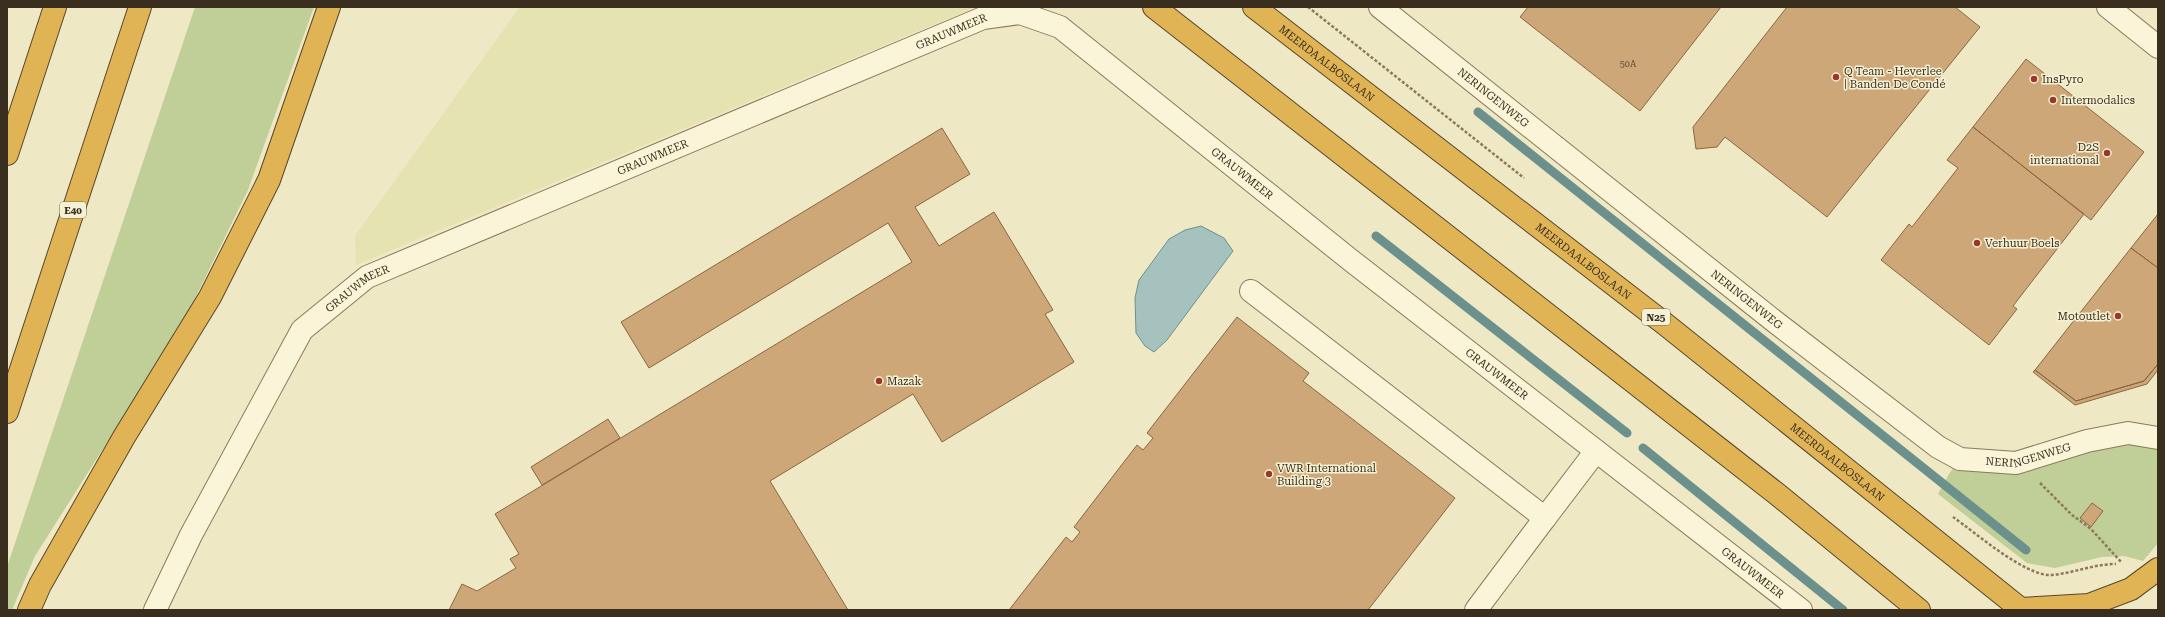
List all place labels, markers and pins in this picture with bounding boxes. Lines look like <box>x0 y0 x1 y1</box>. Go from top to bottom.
place label: Q Team - Heverlee | Banden De Condé <box>1844 65 1945 91</box>
marker: Q Team - Heverlee | Banden De Condé <box>1831 72 1841 82</box>
place label: InsPyro <box>2042 73 2084 86</box>
marker: InsPyro <box>2029 74 2039 84</box>
place label: Intermodalics <box>2061 94 2135 107</box>
marker: Intermodalics <box>2048 95 2058 105</box>
place label: D2S international <box>2030 141 2100 167</box>
marker: D2S international <box>2102 148 2112 158</box>
place label: Verhuur Boels <box>1985 237 2059 250</box>
marker: Verhuur Boels <box>1972 238 1982 248</box>
place label: Motoutlet <box>2058 310 2110 323</box>
marker: Motoutlet <box>2113 311 2123 321</box>
place label: Mazak <box>887 375 921 388</box>
marker: Mazak <box>874 376 884 386</box>
place label: VWR International Building 3 <box>1277 462 1377 488</box>
marker: VWR International Building 3 <box>1264 469 1274 479</box>

